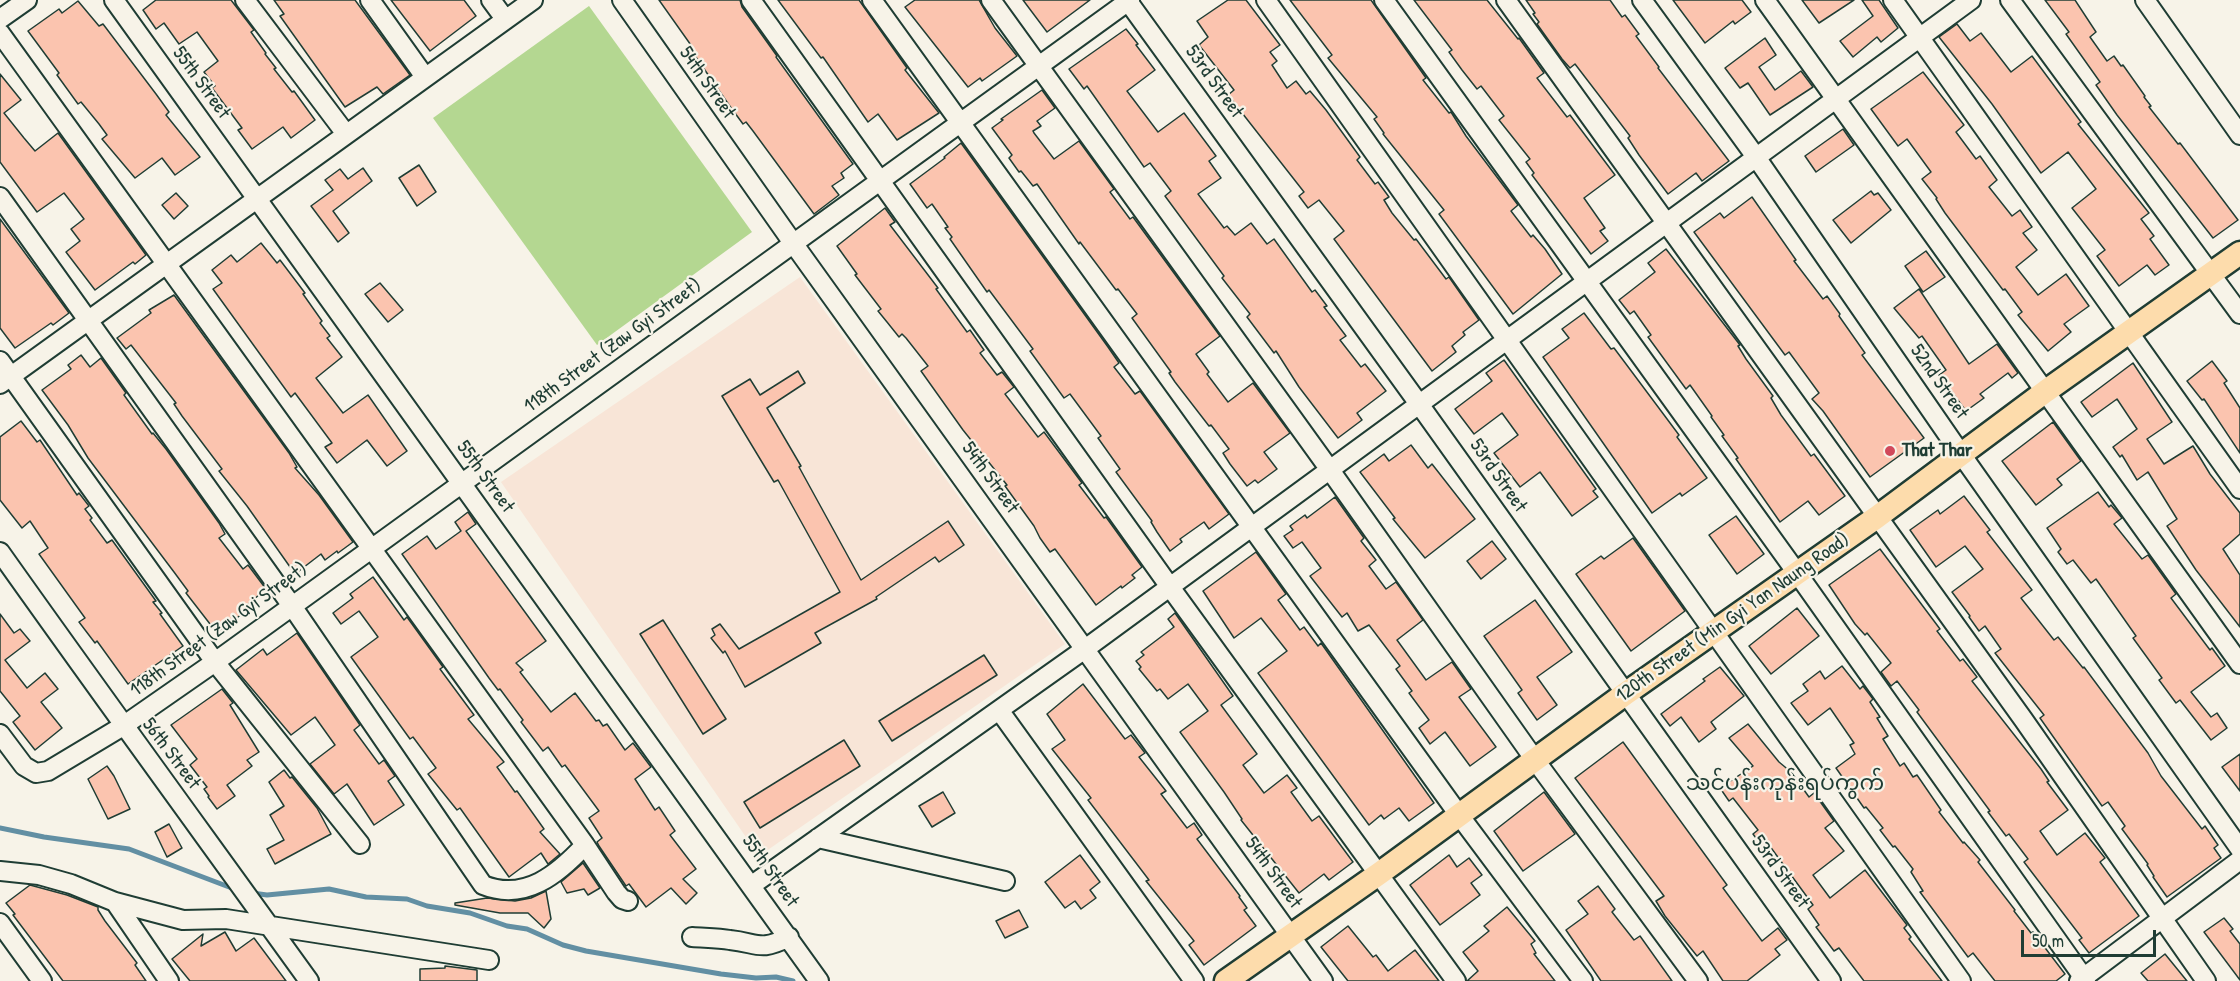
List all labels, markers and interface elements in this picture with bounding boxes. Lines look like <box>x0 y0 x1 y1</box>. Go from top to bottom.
street label: 53rd Street <box>1180 41 1248 123</box>
street label: 55th Street <box>167 42 235 124</box>
street label: 54th Street <box>674 42 740 124</box>
street label: 118th Street (Zaw Gyi Street) <box>519 273 707 419</box>
street label: 52nd Street <box>1905 340 1973 424</box>
street label: 53rd Street <box>1464 435 1532 517</box>
street label: 55th Street <box>451 436 519 518</box>
street label: 54th Street <box>956 438 1024 518</box>
place label: That Thar <box>1902 439 1972 463</box>
marker: That Thar <box>1883 444 1897 458</box>
street label: 120th Street (Min Gyi Yan Naung Road) <box>1611 528 1855 708</box>
street label: 118th Street (Zaw Gyi Street) <box>125 557 313 703</box>
street label: 56th Street <box>136 714 206 794</box>
district label: သင်ပန်းကုန်းရပ်ကွက် <box>1686 771 1884 797</box>
street label: 55th Street <box>736 830 804 912</box>
street label: 53rd Street <box>1746 831 1814 913</box>
street label: 54th Street <box>1239 833 1307 913</box>
scale bar <box>2024 918 2159 956</box>
text: 50 m <box>2032 928 2064 953</box>

